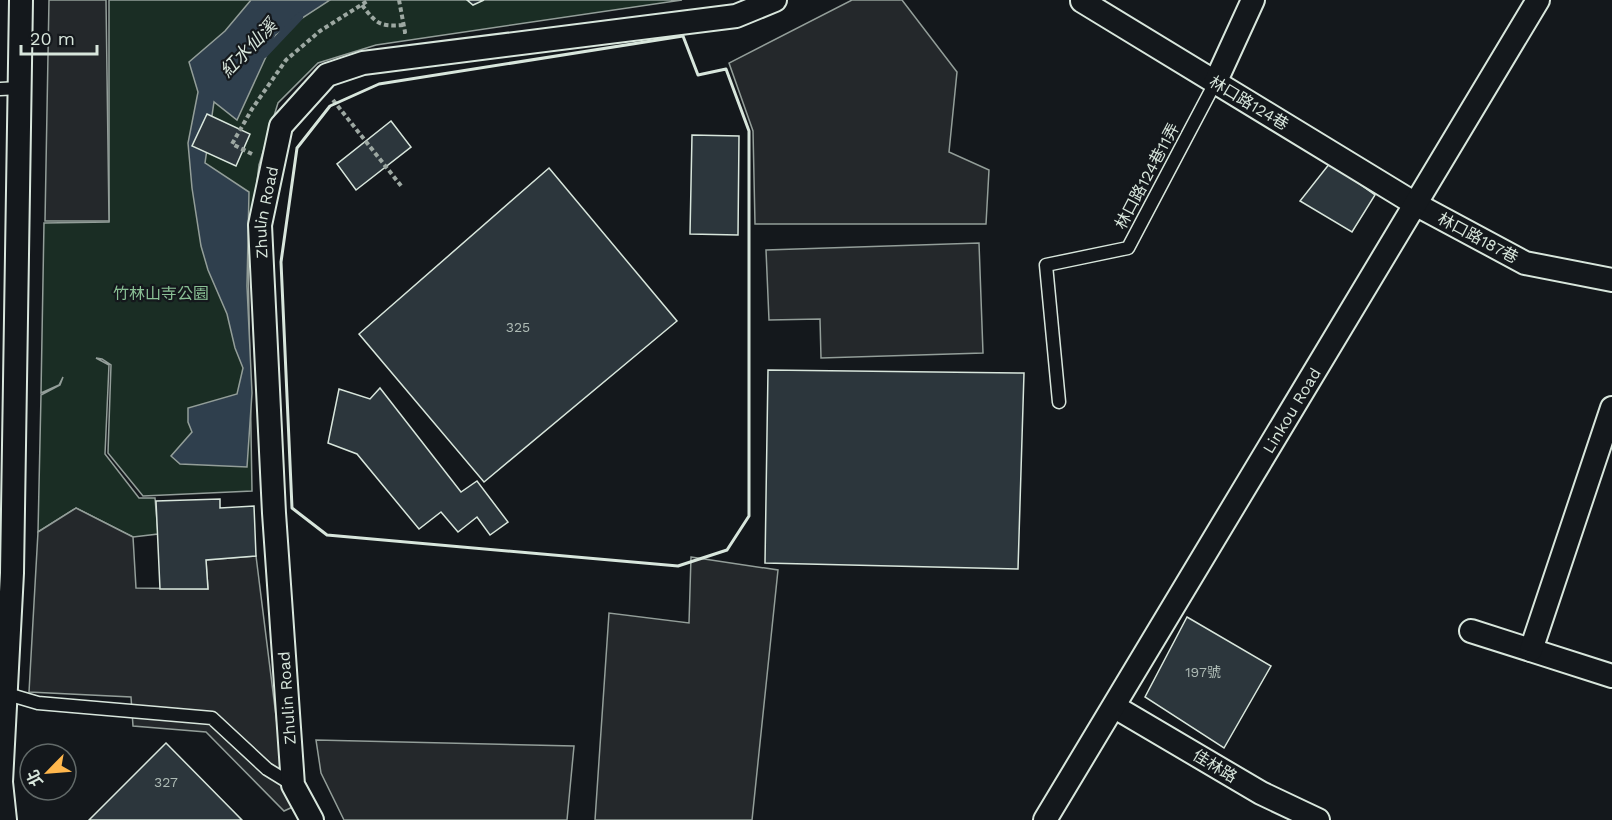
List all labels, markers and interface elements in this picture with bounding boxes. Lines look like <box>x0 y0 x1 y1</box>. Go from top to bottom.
water label: 紅水仙溪 <box>215 13 283 81</box>
scale bar <box>21 18 98 56</box>
text: 20 m <box>30 28 75 49</box>
street label: 林口路124巷 <box>1206 72 1292 134</box>
street label: 林口路124巷11弄 <box>1111 120 1183 232</box>
street label: Zhulin Road <box>250 164 282 259</box>
street label: 林口路187巷 <box>1434 209 1522 267</box>
park label: 竹林山寺公園 <box>113 284 209 303</box>
house number: 325 <box>506 319 530 335</box>
street label: Linkou Road <box>1258 364 1324 457</box>
street label: Zhulin Road <box>274 651 300 745</box>
house number: 197號 <box>1185 664 1221 680</box>
north arrow <box>18 742 78 802</box>
street label: 佳林路 <box>1190 745 1240 787</box>
text: 北 <box>23 767 47 789</box>
house number: 327 <box>154 774 178 790</box>

